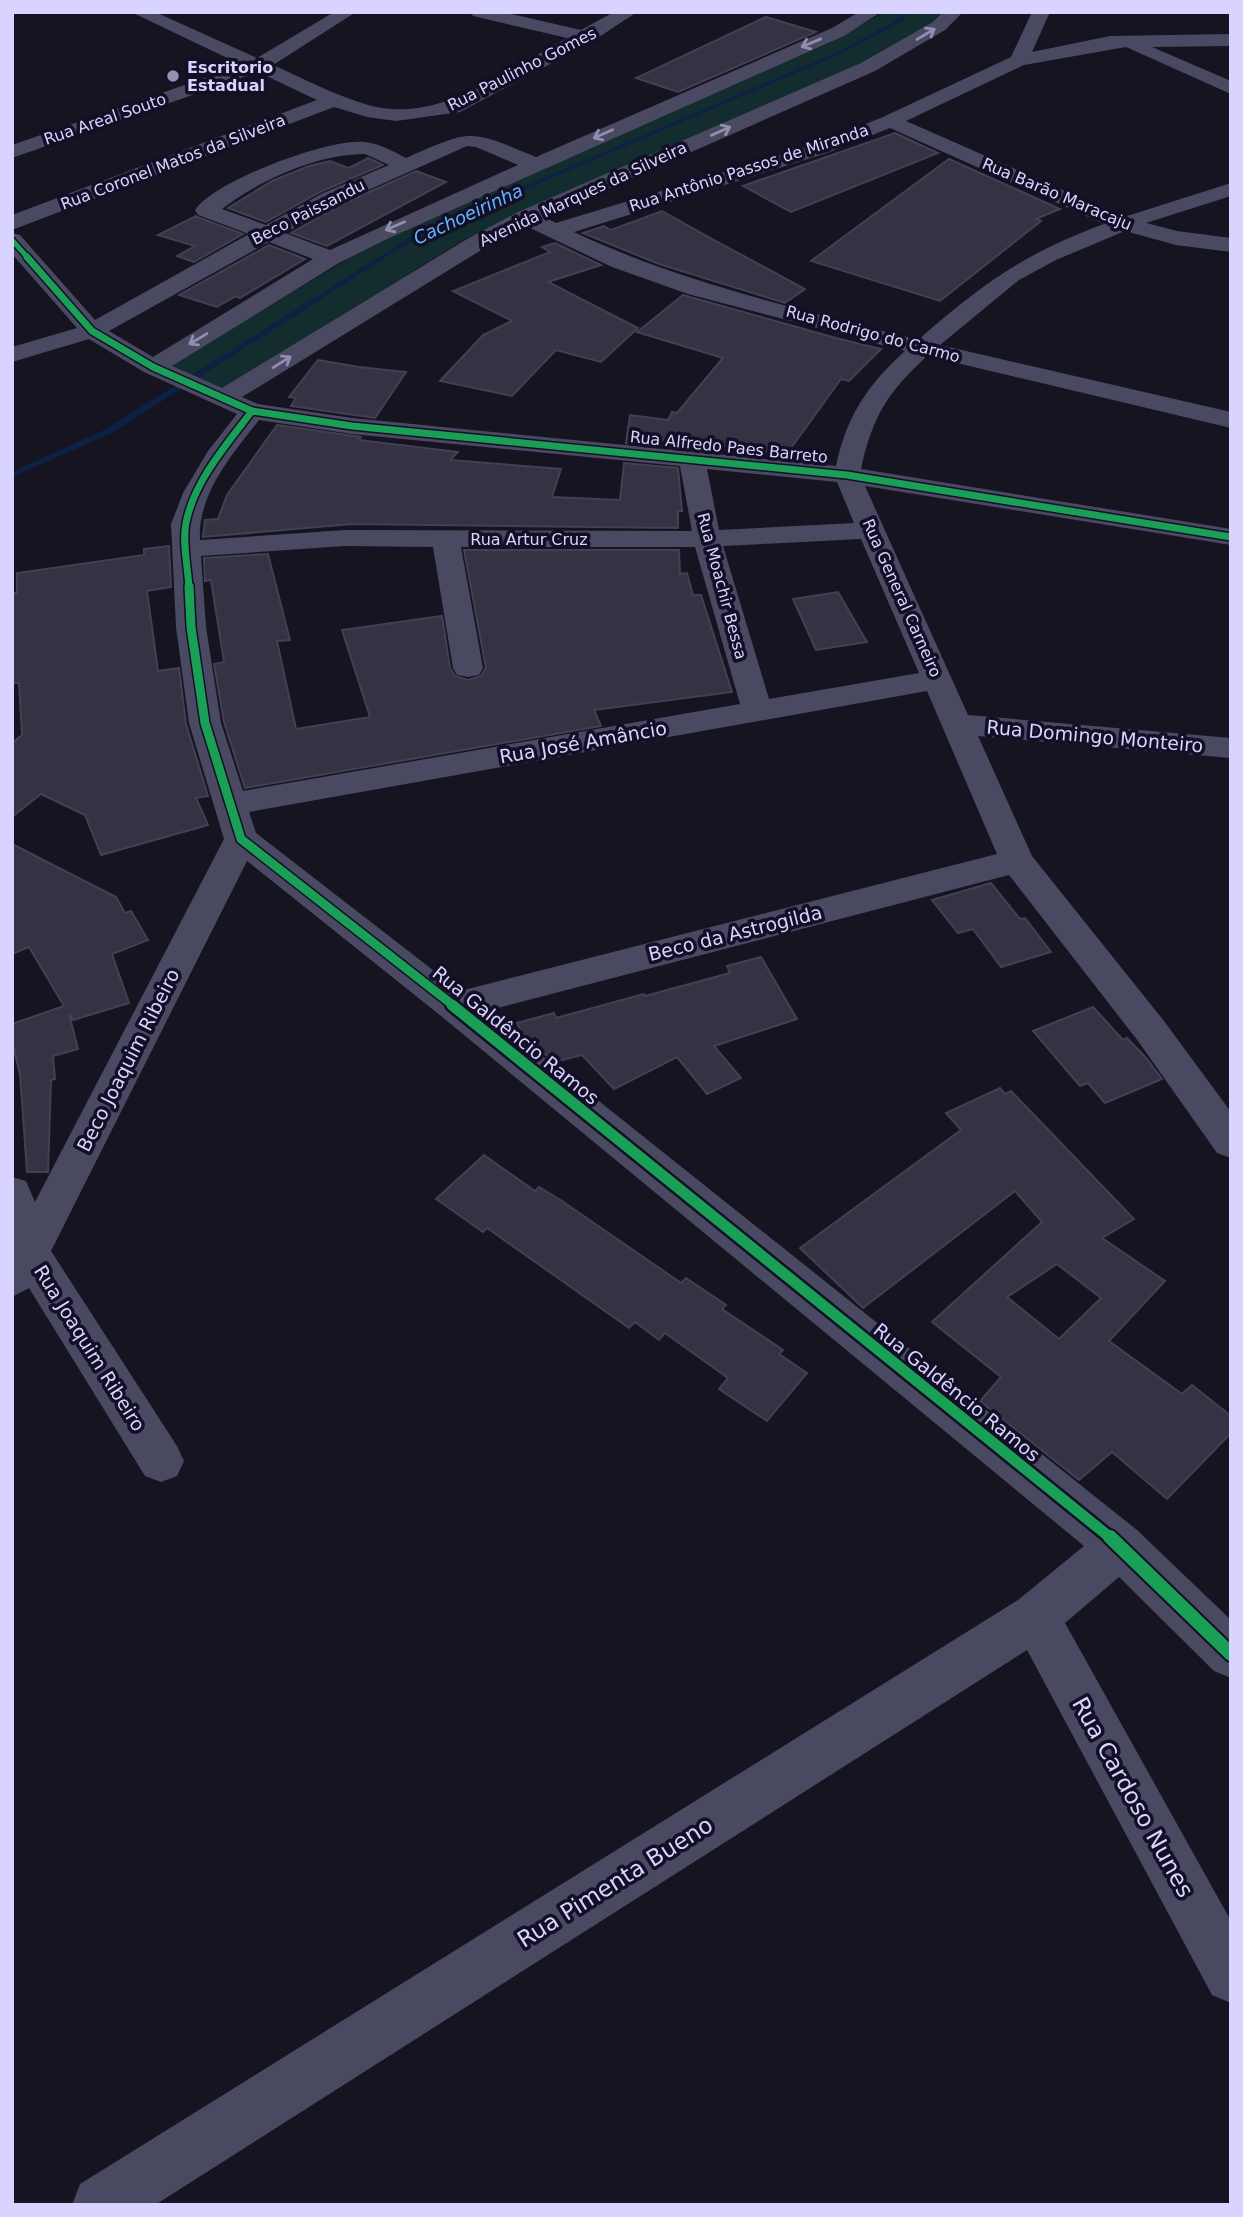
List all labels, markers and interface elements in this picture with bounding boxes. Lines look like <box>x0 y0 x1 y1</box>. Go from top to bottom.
street label: Rua Paulinho Gomes <box>444 23 600 115</box>
one-way arrow <box>916 26 936 40</box>
one-way arrow <box>801 37 822 50</box>
place label: Escritorio Estadual <box>187 58 273 95</box>
marker: Escritorio Estadual <box>165 68 181 84</box>
street label: Rua Areal Souto <box>41 89 169 149</box>
street label: Rua Coronel Matos da Silveira <box>58 110 288 214</box>
street label: Rua Antônio Passos de Miranda <box>627 120 871 216</box>
one-way arrow <box>710 124 731 137</box>
one-way arrow <box>592 128 614 141</box>
street label: Avenida Marques da Silveira <box>476 137 690 251</box>
street label: Rua Barão Maracaju <box>979 154 1135 234</box>
street label: Beco Paissandu <box>248 175 368 249</box>
water label: Cachoeirinha <box>410 179 526 249</box>
one-way arrow <box>385 220 406 234</box>
street label: Rua Rodrigo do Carmo <box>784 302 962 366</box>
one-way arrow <box>188 333 208 347</box>
one-way arrow <box>272 355 292 369</box>
street label: Rua Alfredo Paes Barreto <box>629 427 829 467</box>
street label: Rua Moachir Bessa <box>693 511 751 661</box>
street label: Rua General Carneiro <box>858 516 946 680</box>
street label: Rua Artur Cruz <box>470 530 588 549</box>
street label: Rua José Amâncio <box>498 716 668 768</box>
street label: Rua Domingo Monteiro <box>986 716 1204 756</box>
street label: Beco da Astrogilda <box>646 901 824 965</box>
street label: Rua Galdêncio Ramos <box>429 961 603 1109</box>
street label: Beco Joaquim Ribeiro <box>72 965 184 1155</box>
street label: Rua Joaquim Ribeiro <box>30 1261 150 1435</box>
street label: Rua Galdêncio Ramos <box>870 1318 1044 1466</box>
street label: Rua Cardoso Nunes <box>1067 1692 1199 1902</box>
street label: Rua Pimenta Bueno <box>513 1811 717 1953</box>

